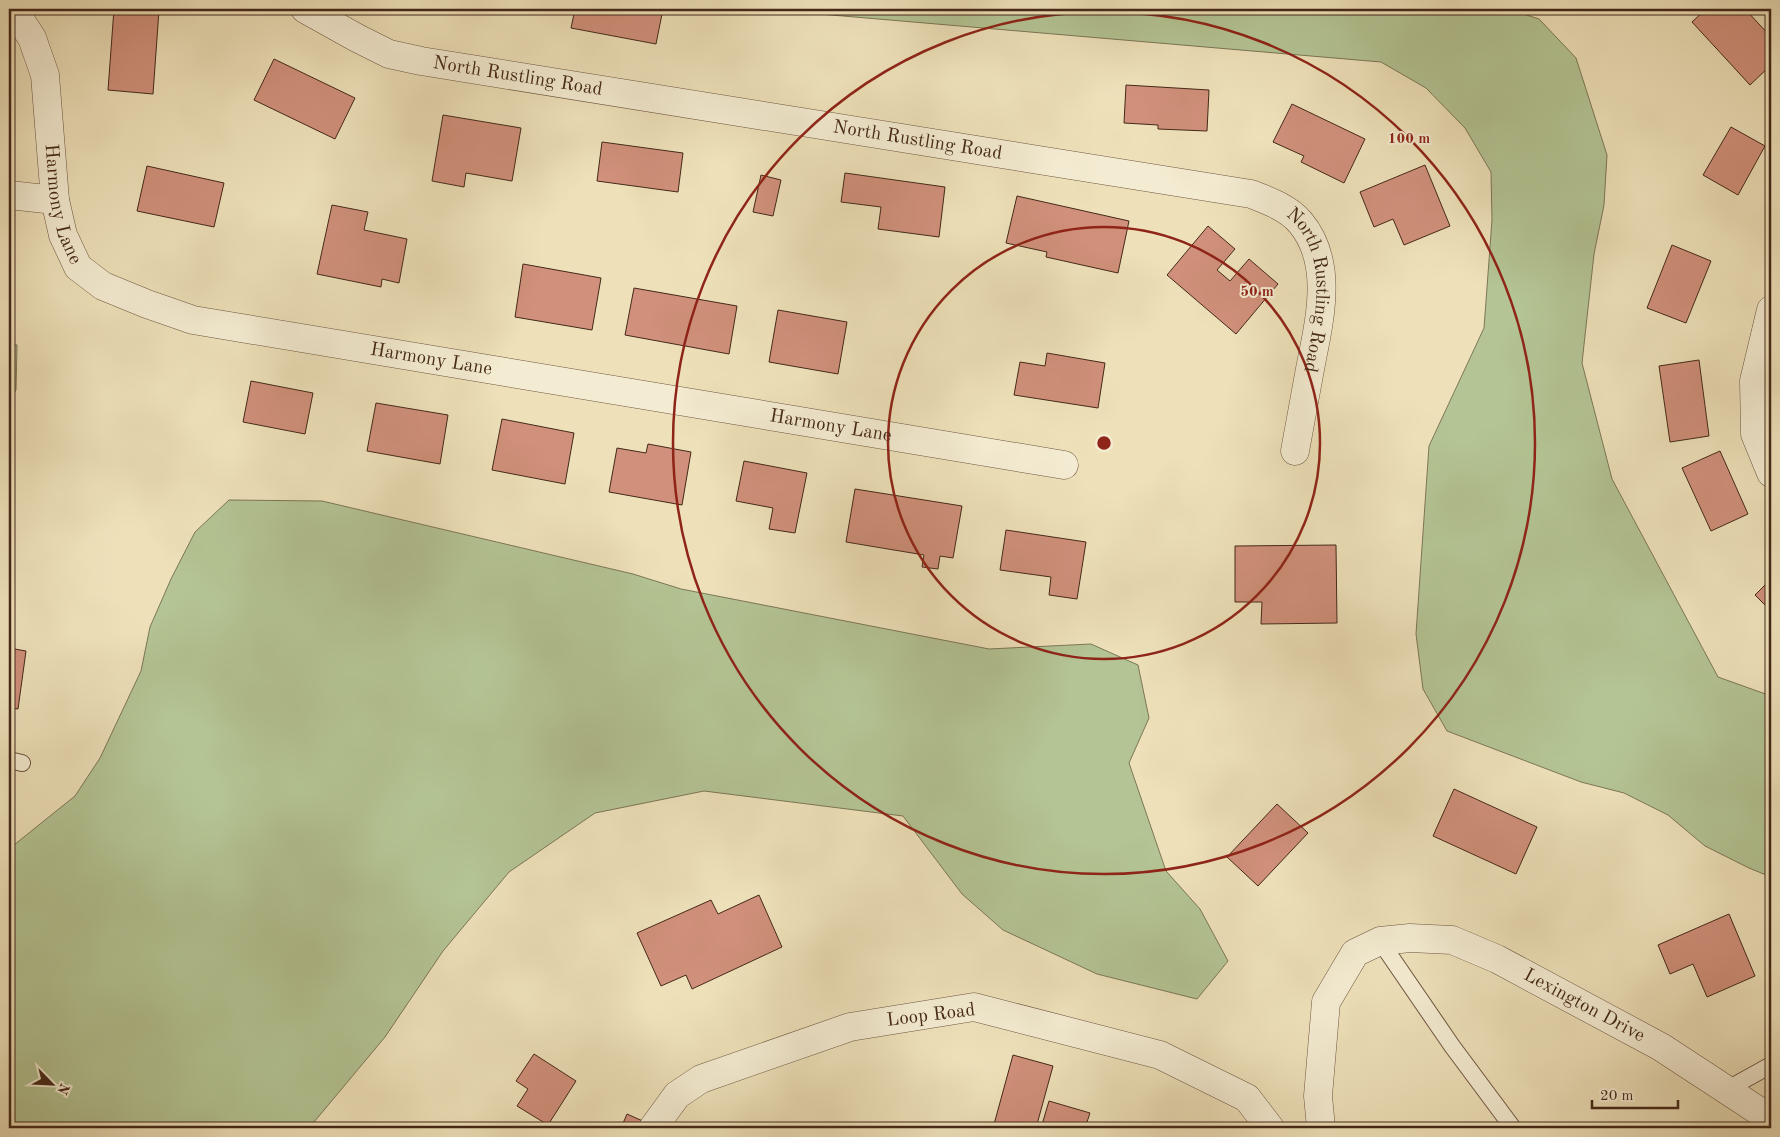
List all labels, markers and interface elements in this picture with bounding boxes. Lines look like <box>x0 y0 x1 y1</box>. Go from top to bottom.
street label: North Rustling Road <box>432 54 604 99</box>
street label: North Rustling Road <box>831 118 1004 164</box>
text: 100 m <box>1388 132 1430 147</box>
street label: Harmony Lane <box>41 143 85 267</box>
street label: North Rustling Road <box>1283 204 1331 374</box>
text: 50 m <box>1240 285 1274 300</box>
street label: Harmony Lane <box>369 340 494 379</box>
street label: Harmony Lane <box>768 407 893 446</box>
centre of rings <box>1095 434 1113 452</box>
street label: Lexington Drive <box>1520 966 1648 1046</box>
street label: Loop Road <box>886 1001 976 1031</box>
north arrow <box>28 1060 78 1110</box>
scale bar <box>1592 1077 1679 1109</box>
text: N <box>54 1081 72 1097</box>
text: 20 m <box>1600 1089 1634 1104</box>

